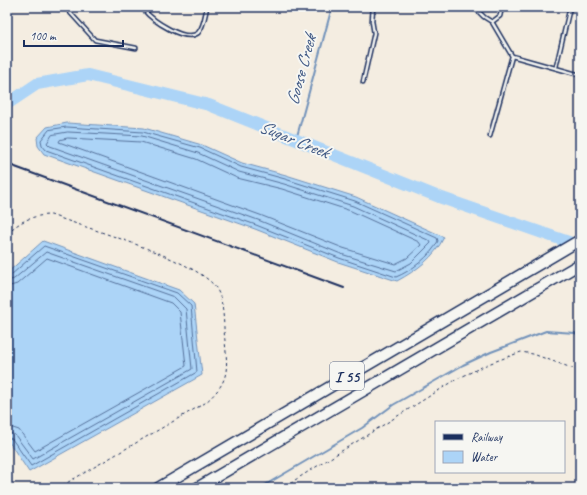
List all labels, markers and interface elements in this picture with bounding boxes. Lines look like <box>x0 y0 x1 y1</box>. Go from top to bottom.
scale bar <box>24 22 123 48</box>
text: 100 m <box>30 28 57 44</box>
water label: Goose Creek <box>281 29 322 107</box>
water label: Sugar Creek <box>256 115 335 164</box>
road number: I 55 <box>330 362 364 390</box>
legend <box>435 421 565 473</box>
text: Railway <box>471 429 503 445</box>
text: Water <box>471 449 499 465</box>

